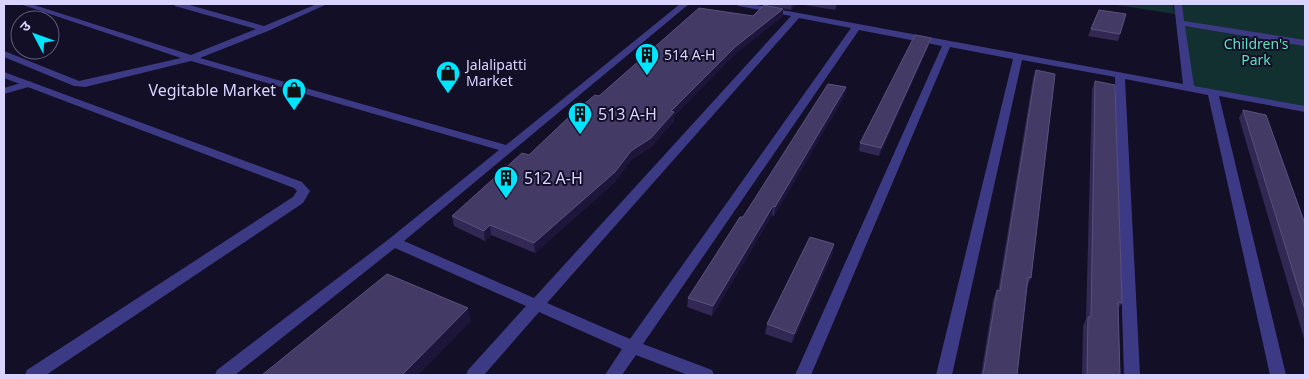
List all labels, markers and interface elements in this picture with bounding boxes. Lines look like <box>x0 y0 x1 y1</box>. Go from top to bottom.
north arrow <box>10 10 60 60</box>
text: उ <box>15 16 35 35</box>
park label: Children's Park <box>1224 34 1289 69</box>
building icon: 514 A-H <box>634 42 660 76</box>
place label: 514 A-H <box>664 45 716 64</box>
place label: Jalalipatti Market <box>464 55 527 90</box>
shop icon: Jalalipatti Market <box>435 60 461 94</box>
shop icon: Vegitable Market <box>281 77 307 111</box>
place label: Vegitable Market <box>148 79 276 101</box>
building icon: 513 A-H <box>567 101 593 135</box>
place label: 513 A-H <box>598 103 657 125</box>
building icon: 512 A-H <box>493 165 519 199</box>
place label: 512 A-H <box>524 167 583 189</box>

